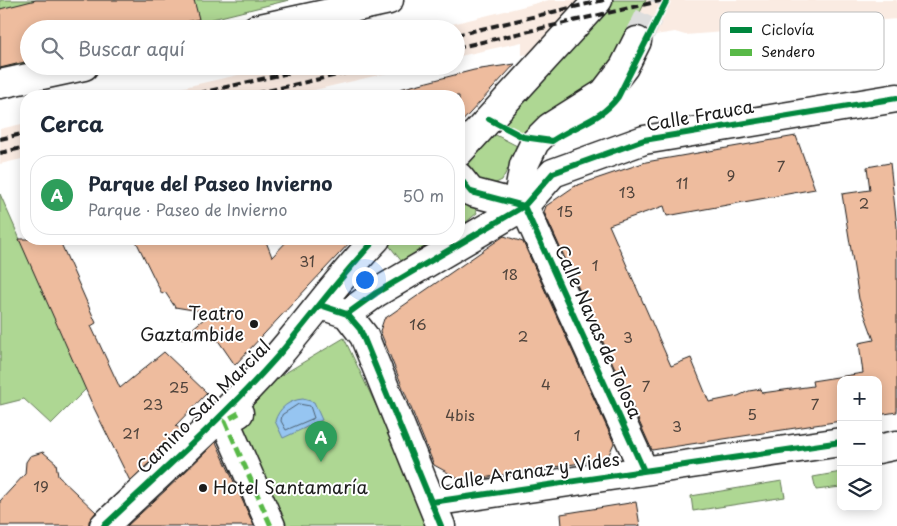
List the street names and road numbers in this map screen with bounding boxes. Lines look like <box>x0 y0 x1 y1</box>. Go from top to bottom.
street label: Calle Frauca <box>644 92 756 137</box>
street label: Calle Navas de Tolosa <box>549 240 650 423</box>
street label: Camino San Marcial <box>130 333 276 479</box>
street label: Calle Aranaz y Vides <box>438 445 621 496</box>

